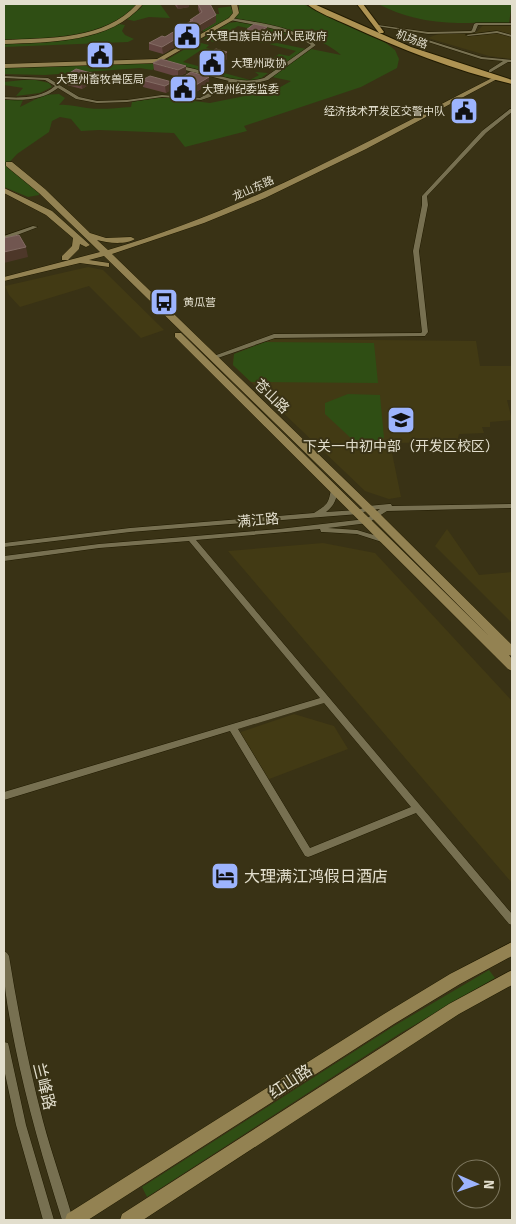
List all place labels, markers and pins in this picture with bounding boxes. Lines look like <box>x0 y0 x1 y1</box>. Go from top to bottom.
public building icon: 大理白族自治州人民政府 <box>172 21 202 51</box>
place label: 大理白族自治州人民政府 <box>206 30 327 43</box>
public building icon: 大理州畜牧兽医局 <box>85 40 115 70</box>
public building icon: 大理州政协 <box>197 48 227 78</box>
place label: 大理州政协 <box>231 57 286 70</box>
place label: 大理州畜牧兽医局 <box>56 73 144 86</box>
public building icon: 大理州纪委监委 <box>168 74 198 104</box>
place label: 大理州纪委监委 <box>202 83 279 96</box>
public building icon: 经济技术开发区交警中队 <box>449 96 479 126</box>
place label: 经济技术开发区交警中队 <box>324 105 445 118</box>
bus stop icon: 黄瓜营 <box>149 287 179 317</box>
place label: 黄瓜营 <box>183 296 216 309</box>
school or university icon: 下关一中初中部（开发区校区） <box>386 405 416 435</box>
place label: 下关一中初中部（开发区校区） <box>303 438 499 455</box>
hotel icon: 大理满江鸿假日酒店 <box>210 861 240 891</box>
place label: 大理满江鸿假日酒店 <box>244 867 388 886</box>

